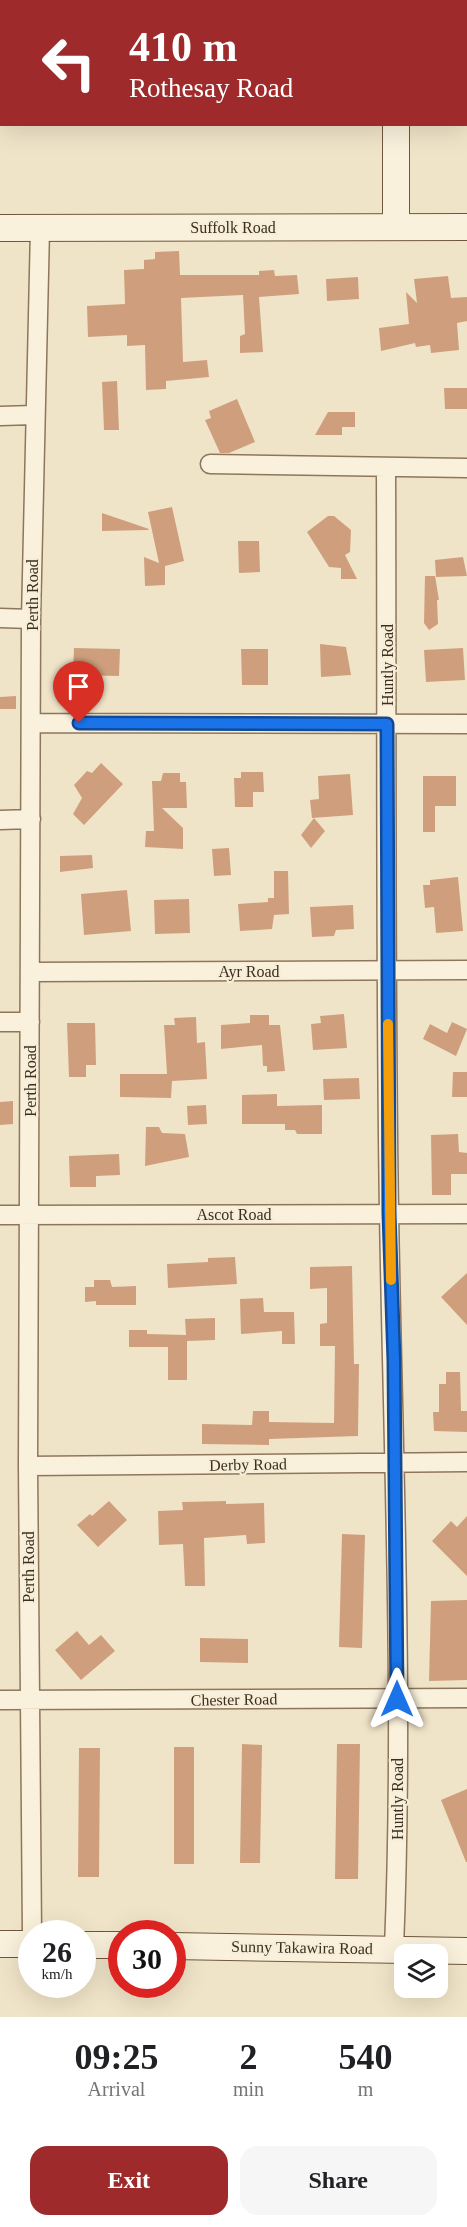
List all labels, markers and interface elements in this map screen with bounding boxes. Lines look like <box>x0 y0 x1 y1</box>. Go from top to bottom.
icon: left <box>30 24 108 102</box>
text: 410 m <box>129 24 238 70</box>
text: Rothesay Road <box>129 73 293 103</box>
street label: Suffolk Road <box>190 219 276 236</box>
street label: Perth Road <box>24 559 41 631</box>
street label: Huntly Road <box>379 624 397 706</box>
pin <box>53 661 104 723</box>
icon: arrive <box>62 670 95 703</box>
street label: Ayr Road <box>218 963 280 981</box>
street label: Perth Road <box>22 1045 39 1117</box>
street label: Ascot Road <box>196 1206 272 1223</box>
street label: Derby Road <box>209 1455 287 1475</box>
street label: Perth Road <box>20 1531 37 1603</box>
position arrow <box>365 1667 429 1731</box>
street label: Chester Road <box>191 1690 277 1709</box>
street label: Huntly Road <box>389 1758 407 1840</box>
speed limit sign: 30 <box>108 1920 186 1998</box>
text: 26 <box>42 1935 72 1968</box>
street label: Sunny Takawira Road <box>231 1938 373 1958</box>
map controls <box>394 1944 448 1998</box>
button: layers <box>394 1944 448 1998</box>
text: km/h <box>42 1966 72 1982</box>
text: 09:25 <box>74 2037 158 2077</box>
text: 2 <box>240 2037 258 2077</box>
text: 540 <box>339 2037 393 2077</box>
text: Arrival <box>88 2078 145 2100</box>
text: min <box>233 2078 264 2100</box>
text: m <box>358 2078 373 2100</box>
button: Exit <box>30 2146 228 2215</box>
button: Share <box>240 2146 437 2215</box>

